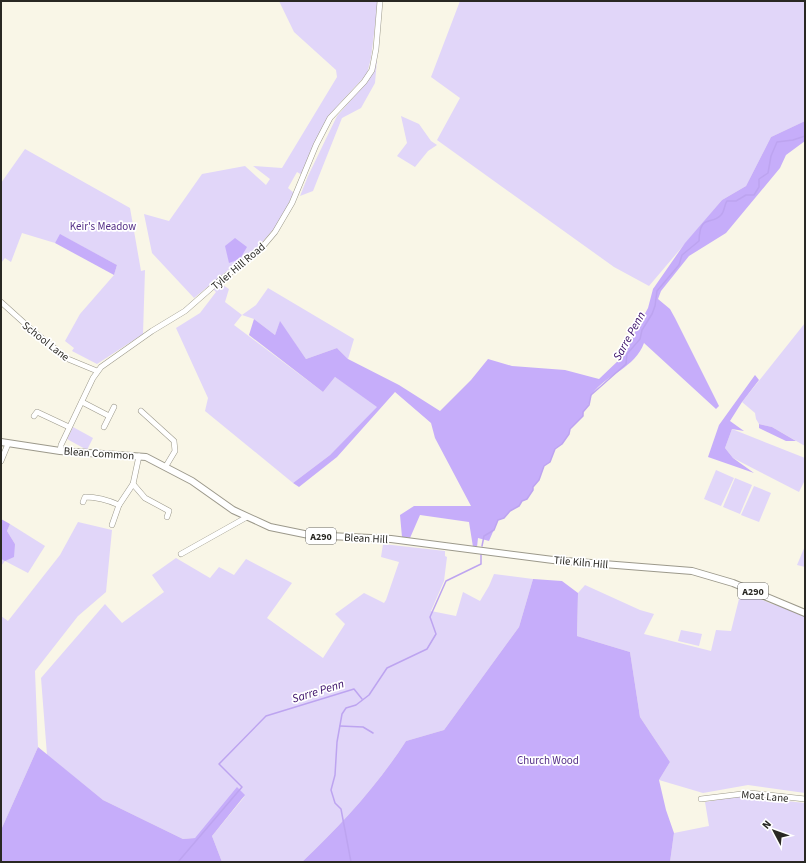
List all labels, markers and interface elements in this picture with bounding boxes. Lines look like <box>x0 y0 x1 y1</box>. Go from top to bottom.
park label: Keir's Meadow <box>70 219 136 234</box>
street label: Tyler Hill Road <box>208 239 269 293</box>
water label: Sarre Penn <box>609 309 650 364</box>
street label: School Lane <box>19 318 73 365</box>
street label: Blean Common <box>63 444 135 463</box>
road number: A290 <box>306 528 336 544</box>
street label: Blean Hill <box>344 530 388 547</box>
street label: Tile Kiln Hill <box>553 553 609 572</box>
road number: A290 <box>738 583 768 599</box>
water label: Sarre Penn <box>290 676 346 707</box>
park label: Church Wood <box>517 753 579 768</box>
street label: Moat Lane <box>741 787 790 806</box>
north arrow <box>754 811 794 851</box>
text: N <box>759 817 775 832</box>

